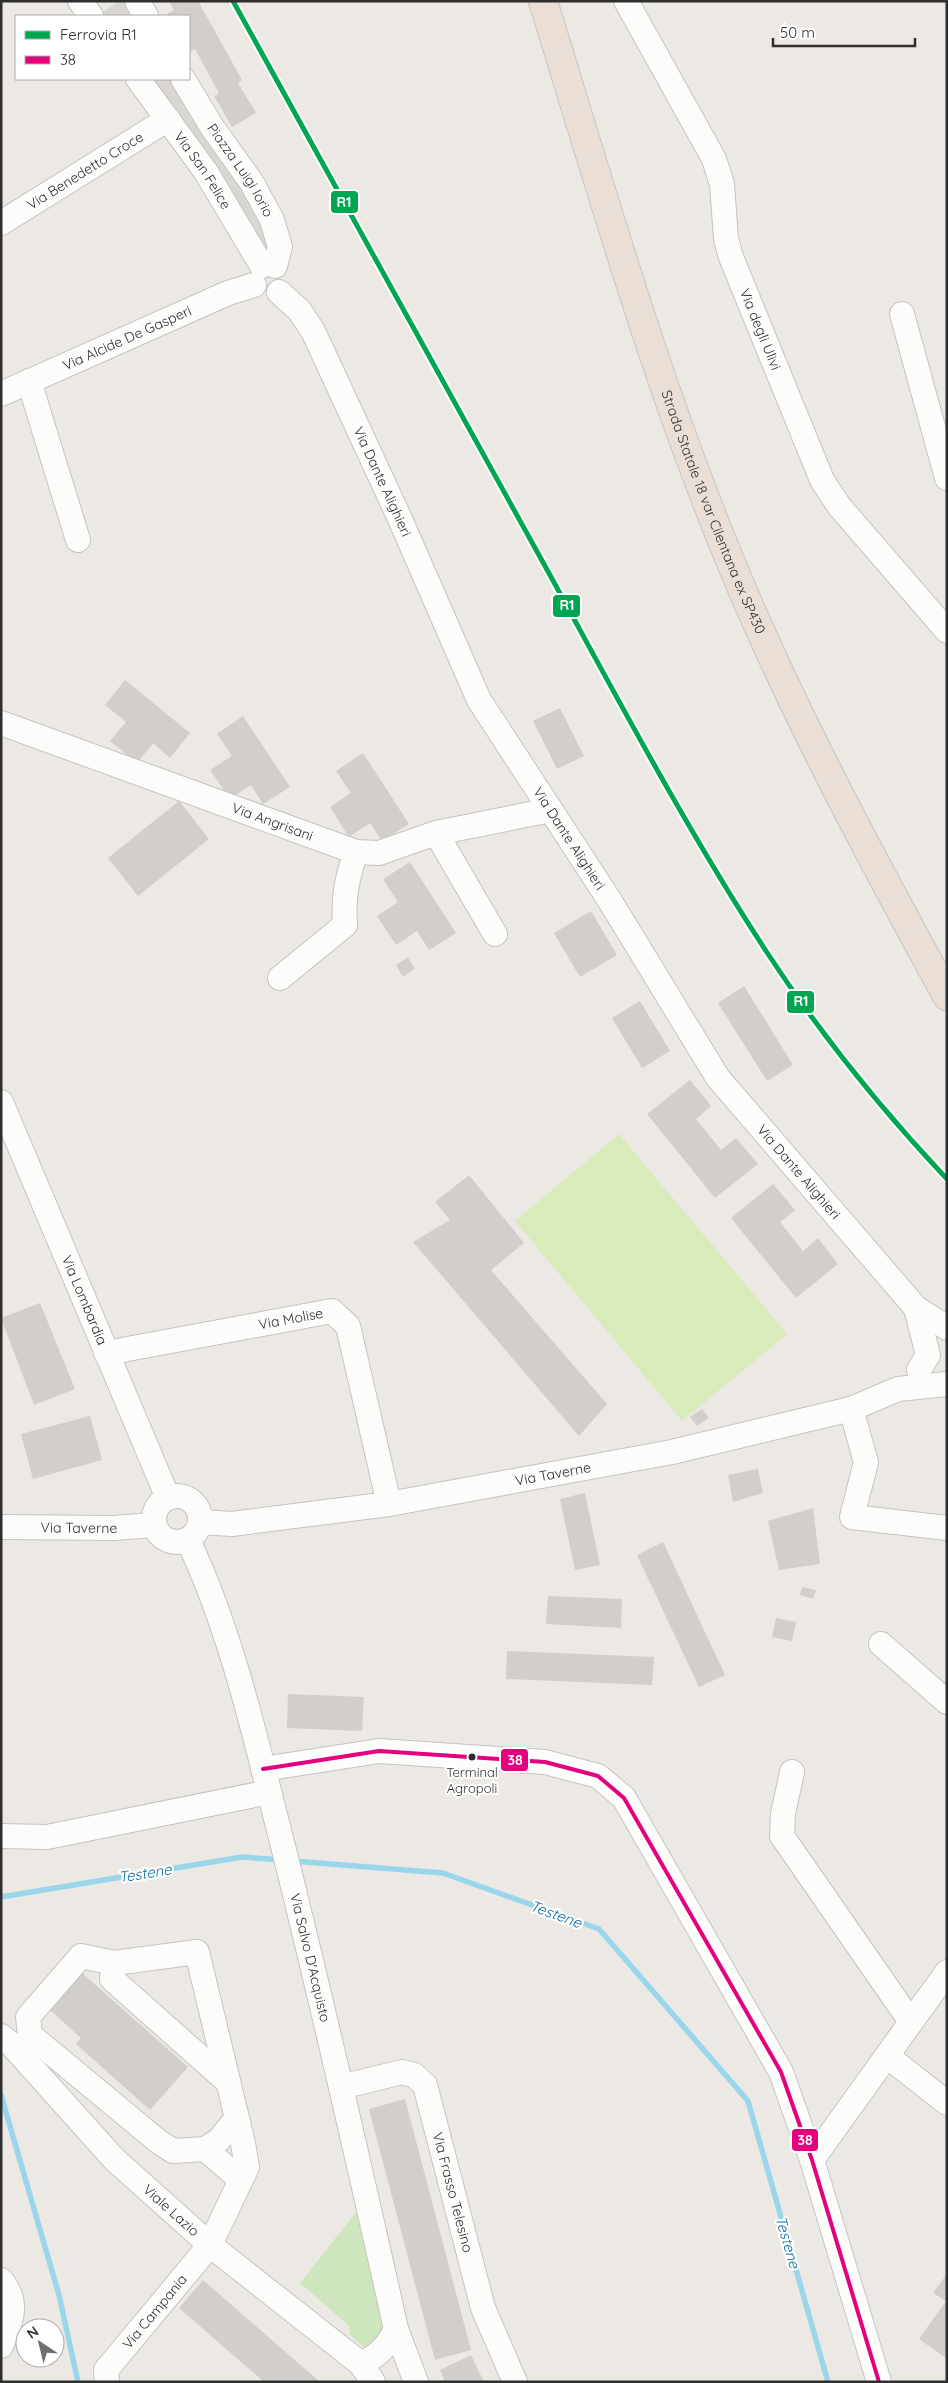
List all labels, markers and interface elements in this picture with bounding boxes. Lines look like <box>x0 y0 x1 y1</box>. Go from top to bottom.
legend <box>15 15 190 80</box>
scale bar <box>773 15 916 47</box>
text: 50 m <box>780 23 815 42</box>
text: Ferrovia R1 <box>60 25 137 44</box>
text: 38 <box>60 50 76 69</box>
street label: Piazza Luigi Iorio <box>203 120 278 220</box>
street label: Via Benedetto Croce <box>24 128 147 214</box>
street label: Via San Felice <box>170 128 235 213</box>
line badge: R1 <box>330 190 359 214</box>
text: R1 <box>336 193 352 211</box>
street label: Via degli Ulivi <box>736 286 785 373</box>
street label: Via Alcide De Gasperi <box>60 301 194 374</box>
street label: Strada Statale 18 var Cilentana ex SP430 <box>657 388 770 637</box>
street label: Via Dante Alighieri <box>349 424 416 539</box>
line badge: R1 <box>552 594 581 618</box>
text: R1 <box>559 596 575 614</box>
street label: Via Dante Alighieri <box>529 784 609 893</box>
street label: Via Angrisani <box>230 799 316 845</box>
line badge: R1 <box>786 990 815 1014</box>
text: R1 <box>793 992 809 1010</box>
street label: Via Dante Alighieri <box>753 1121 845 1223</box>
street label: Via Lombardia <box>58 1253 111 1348</box>
street label: Via Molise <box>257 1304 325 1333</box>
street label: Via Taverne <box>514 1458 592 1490</box>
street label: Via Taverne <box>41 1518 118 1537</box>
line badge: 38 <box>500 1748 529 1772</box>
text: 38 <box>507 1751 523 1769</box>
marker: Terminal Agropoli <box>467 1752 477 1762</box>
place label: Terminal Agropoli <box>446 1764 498 1796</box>
water label: Testene <box>117 1859 173 1887</box>
street label: Via Salvo D'Acquisto <box>286 1892 334 2024</box>
water label: Testene <box>528 1896 585 1932</box>
line badge: 38 <box>791 2128 819 2152</box>
street label: Via Frasso Telesino <box>429 2130 477 2254</box>
text: 38 <box>797 2131 813 2149</box>
street label: Viale Lazio <box>139 2180 203 2240</box>
water label: Testene <box>772 2214 805 2271</box>
street label: Via Campania <box>118 2271 191 2353</box>
north arrow <box>15 2318 65 2368</box>
text: N <box>23 2322 42 2343</box>

